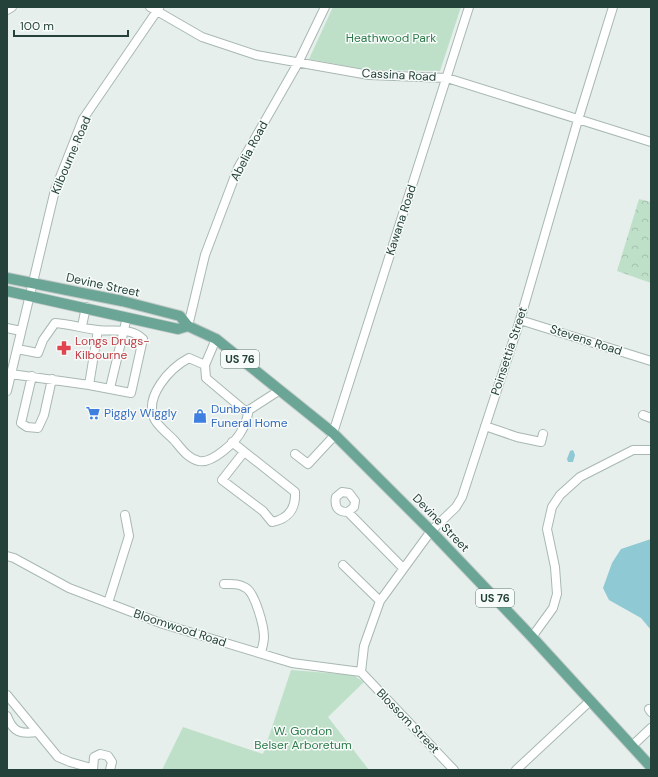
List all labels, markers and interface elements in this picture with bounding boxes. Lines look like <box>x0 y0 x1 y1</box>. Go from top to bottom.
scale bar <box>14 12 128 38</box>
text: 100 m <box>20 18 54 34</box>
park label: Heathwood Park <box>346 30 436 46</box>
street label: Cassina Road <box>361 65 437 85</box>
street label: Kilbourne Road <box>47 114 95 196</box>
street label: Abelia Road <box>227 118 271 184</box>
street label: Kawana Road <box>382 183 420 257</box>
street label: Devine Street <box>65 269 142 301</box>
street label: Poinsettia Street <box>487 304 531 397</box>
street label: Stevens Road <box>548 321 624 359</box>
place label: Longs Drugs- Kilbourne <box>75 333 150 363</box>
pharmacy icon: Longs Drugs- Kilbourne <box>56 340 72 356</box>
road number: US 76 <box>221 350 259 368</box>
place label: Dunbar Funeral Home <box>211 401 288 431</box>
supermarket icon: Piggly Wiggly <box>85 405 101 421</box>
place label: Piggly Wiggly <box>104 405 177 421</box>
shop icon: Dunbar Funeral Home <box>192 408 208 424</box>
street label: Devine Street <box>409 490 473 556</box>
road number: US 76 <box>476 589 514 607</box>
street label: Bloomwood Road <box>132 605 228 651</box>
street label: Blossom Street <box>373 685 443 757</box>
park label: W. Gordon Belser Arboretum <box>254 723 352 753</box>

